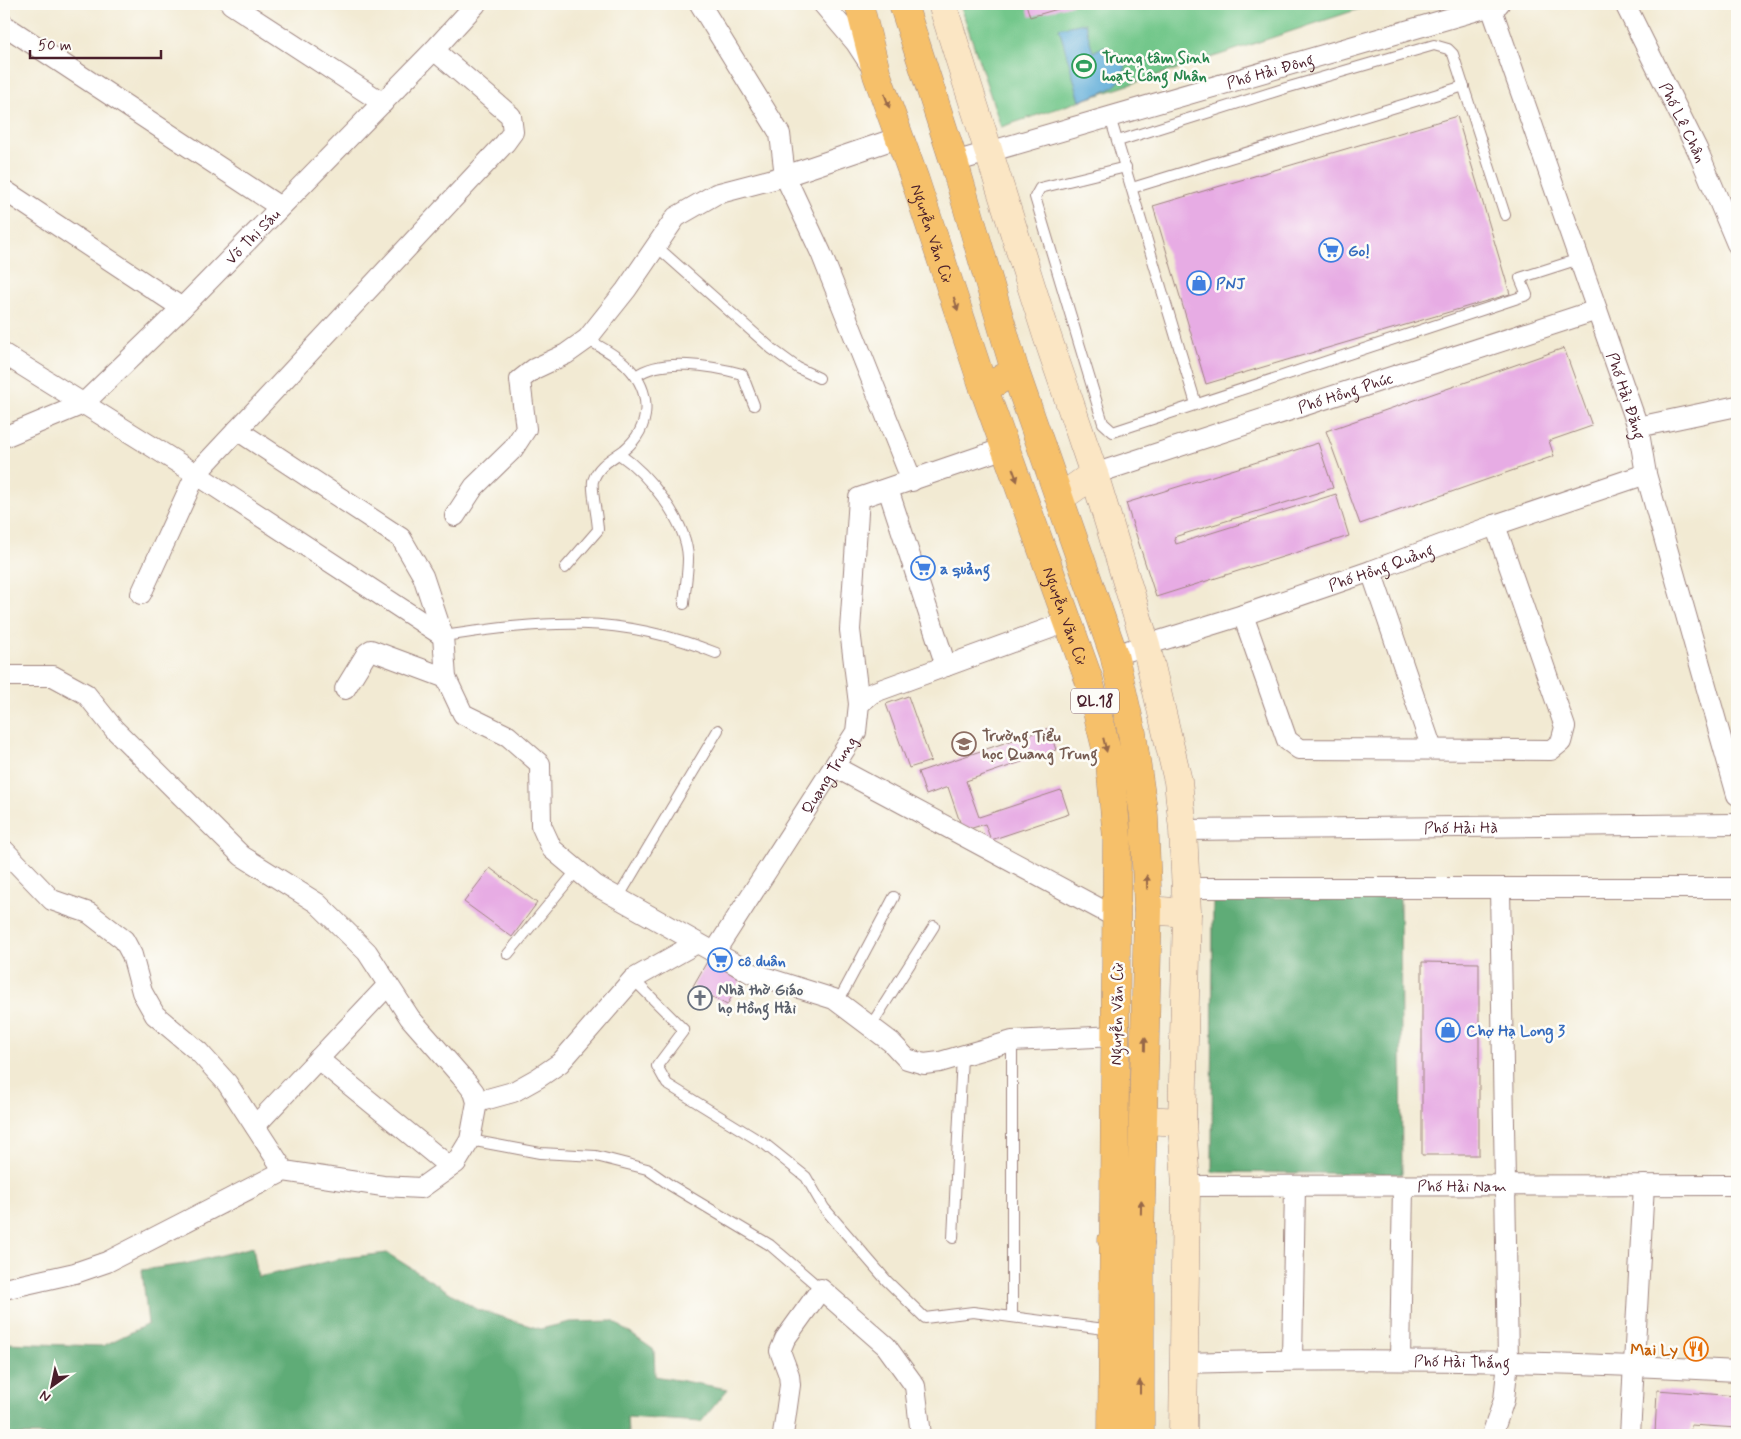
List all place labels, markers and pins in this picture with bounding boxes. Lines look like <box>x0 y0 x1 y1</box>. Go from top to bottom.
place label: Trung tâm Sinh hoạt Công Nhân <box>1102 48 1210 89</box>
sports icon: Trung tâm Sinh hoạt Công Nhân <box>1071 53 1097 79</box>
supermarket icon: Go! <box>1318 237 1344 263</box>
place label: Go! <box>1348 241 1370 262</box>
shop icon: PNJ <box>1186 270 1212 296</box>
place label: PNJ <box>1216 274 1246 295</box>
supermarket icon: a quảng <box>910 555 936 581</box>
place label: a quảng <box>940 559 990 582</box>
place label: Trường Tiểu học Quang Trung <box>982 726 1098 767</box>
school or university icon: Trường Tiểu học Quang Trung <box>951 731 977 757</box>
supermarket icon: cô duân <box>707 947 733 973</box>
place label: cô duân <box>738 951 786 972</box>
place label: Nhà thờ Giáo họ Hồng Hải <box>718 980 804 1021</box>
church icon: Nhà thờ Giáo họ Hồng Hải <box>687 985 713 1011</box>
shop icon: Chợ Hạ Long 3 <box>1435 1017 1461 1043</box>
place label: Chợ Hạ Long 3 <box>1466 1021 1566 1044</box>
restaurant icon: Mai Ly <box>1683 1336 1709 1362</box>
place label: Mai Ly <box>1630 1340 1678 1361</box>

